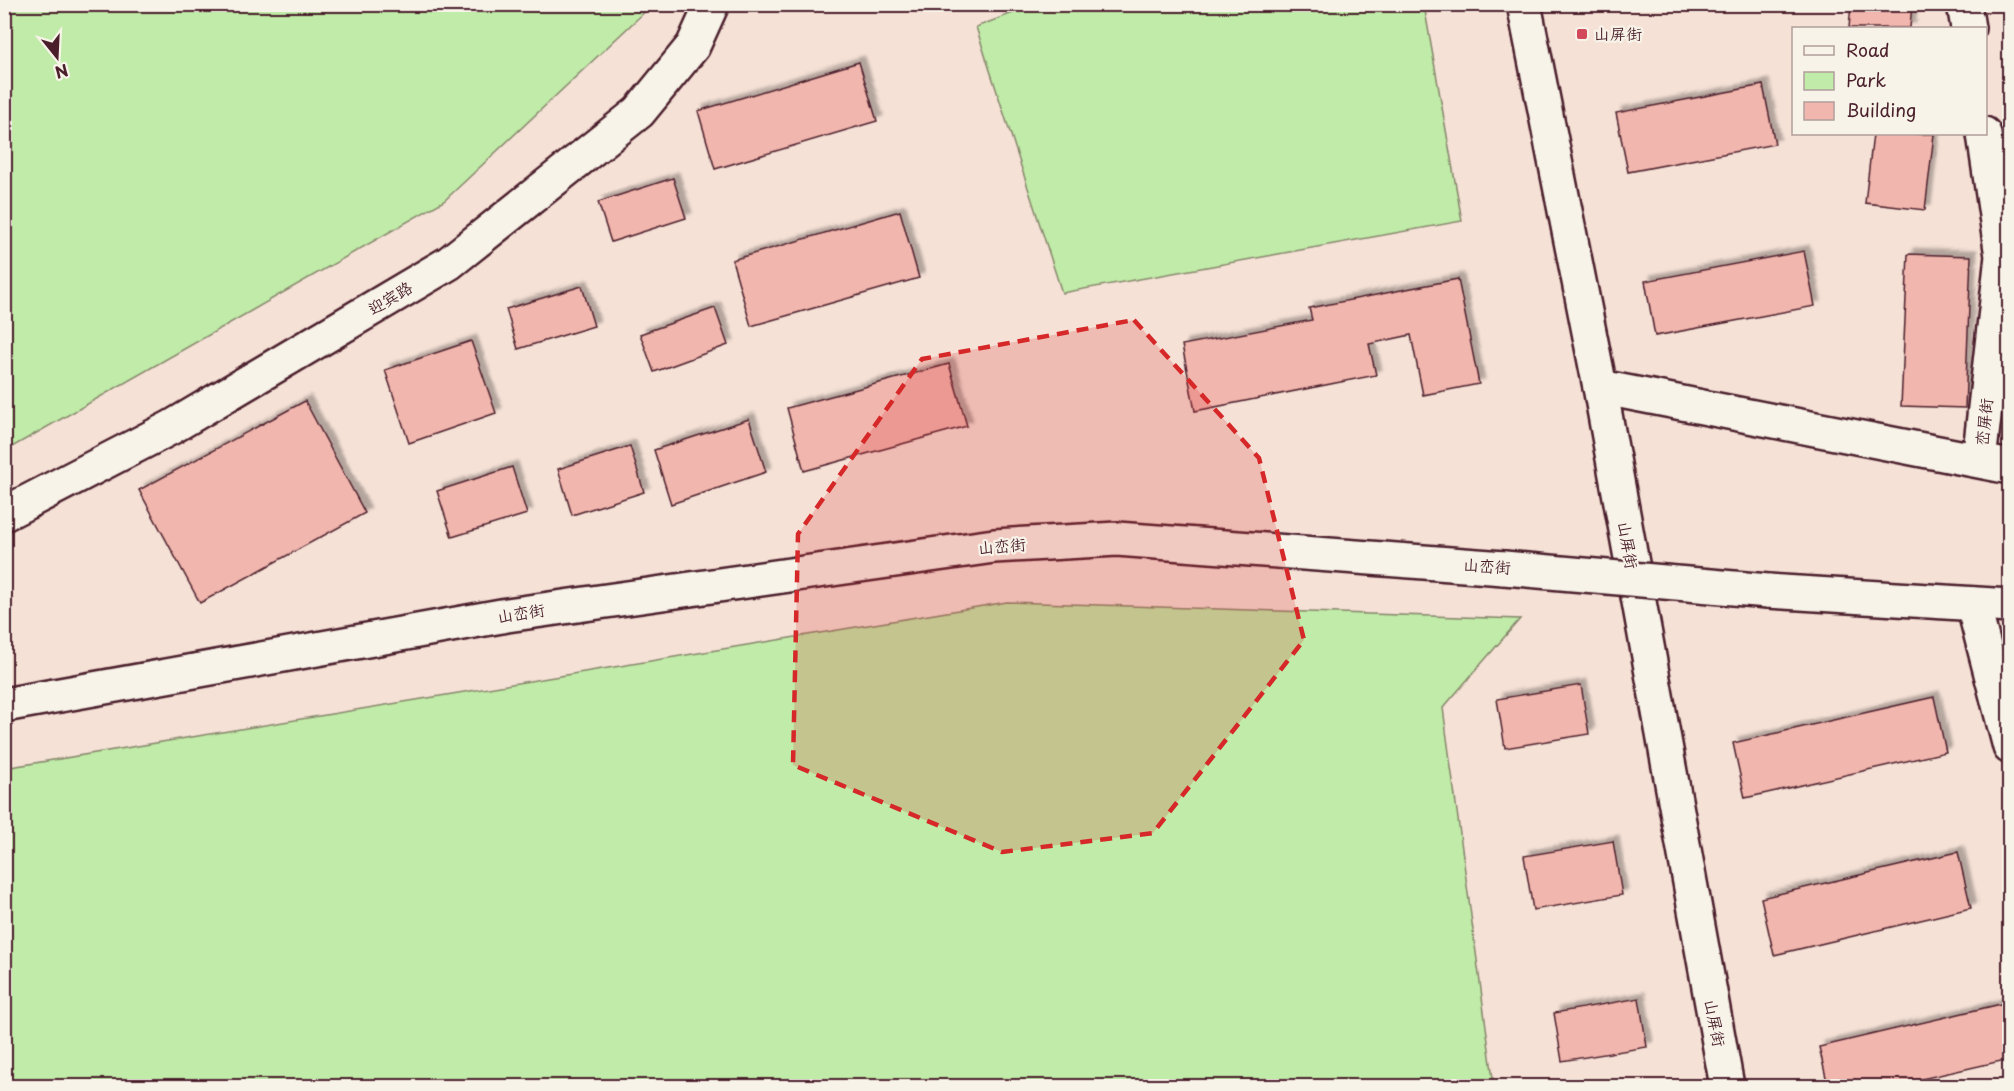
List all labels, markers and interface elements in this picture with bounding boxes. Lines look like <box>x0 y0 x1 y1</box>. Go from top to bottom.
place label: 山屏街 <box>1594 21 1642 45</box>
north arrow <box>27 27 87 87</box>
marker: 山屏街 <box>1575 27 1589 41</box>
legend <box>1792 27 1987 135</box>
text: Road <box>1846 36 1890 63</box>
text: N <box>52 59 72 86</box>
text: Park <box>1846 66 1886 93</box>
text: Building <box>1846 96 1916 123</box>
street label: 迎宾路 <box>363 274 416 320</box>
street label: 峦屏街 <box>1969 397 1997 447</box>
street label: 山屏街 <box>1613 519 1645 571</box>
street label: 山峦街 <box>977 531 1027 559</box>
street label: 山峦街 <box>1462 551 1512 579</box>
street label: 山峦街 <box>495 596 546 628</box>
street label: 山屏街 <box>1700 997 1732 1049</box>

